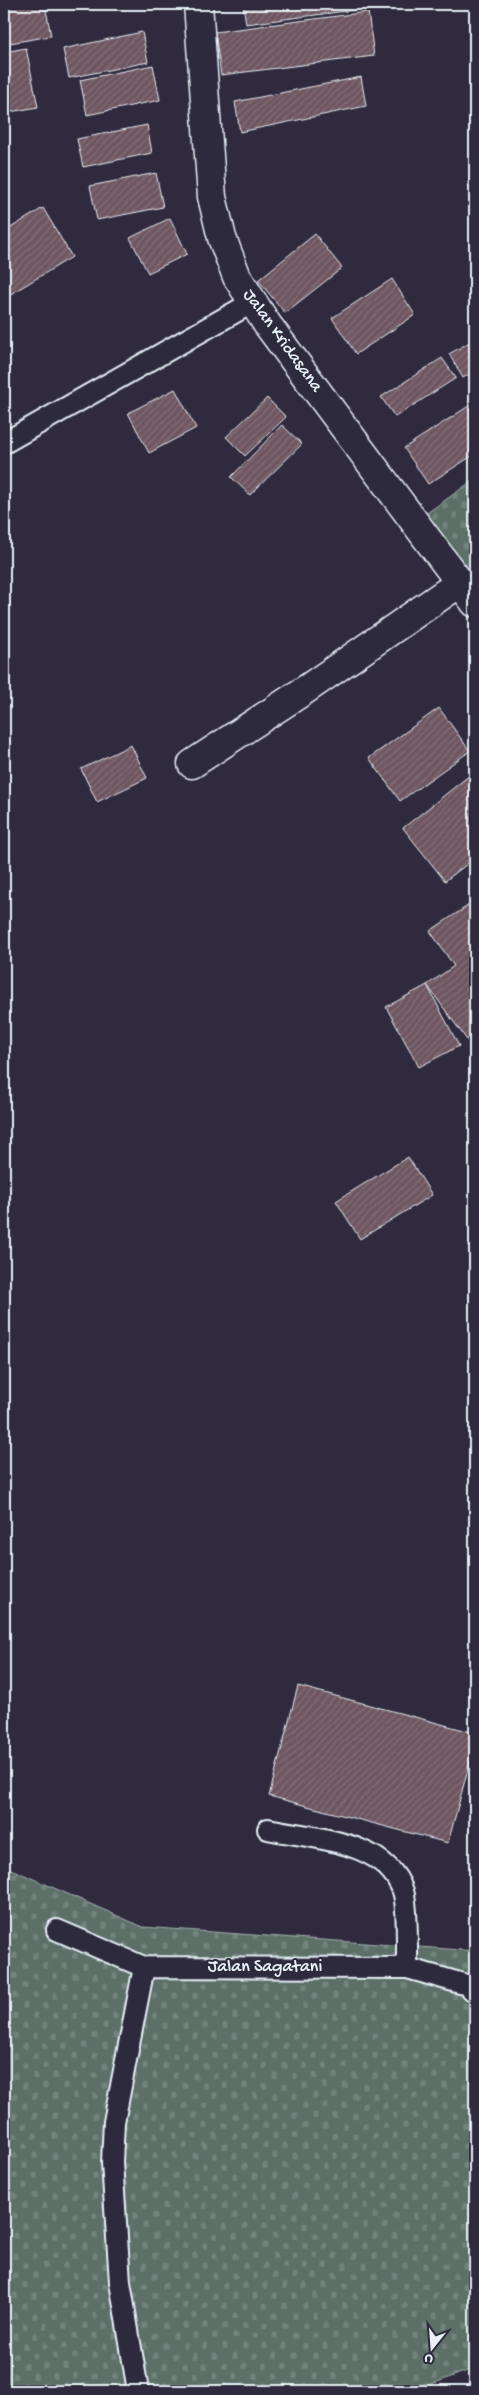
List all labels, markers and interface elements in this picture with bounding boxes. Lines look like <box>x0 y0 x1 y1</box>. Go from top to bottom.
street label: Jalan Kridasana <box>238 285 327 397</box>
street label: Jalan Sagatani <box>208 1957 322 1978</box>
north arrow <box>406 2322 456 2372</box>
text: U <box>423 2349 435 2367</box>

